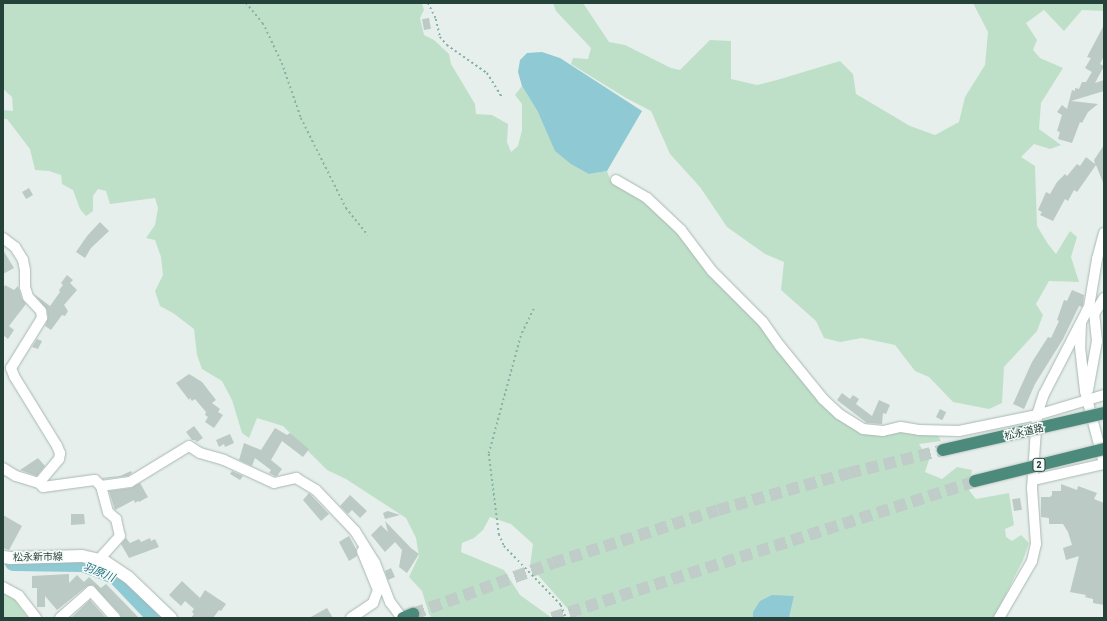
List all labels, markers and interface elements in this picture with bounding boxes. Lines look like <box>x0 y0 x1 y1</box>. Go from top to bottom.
street label: 松永道路 <box>1003 422 1045 442</box>
road number: 2 <box>1032 458 1046 472</box>
street label: 松永新市線 <box>13 551 63 563</box>
water label: 羽原川 <box>81 560 117 584</box>

